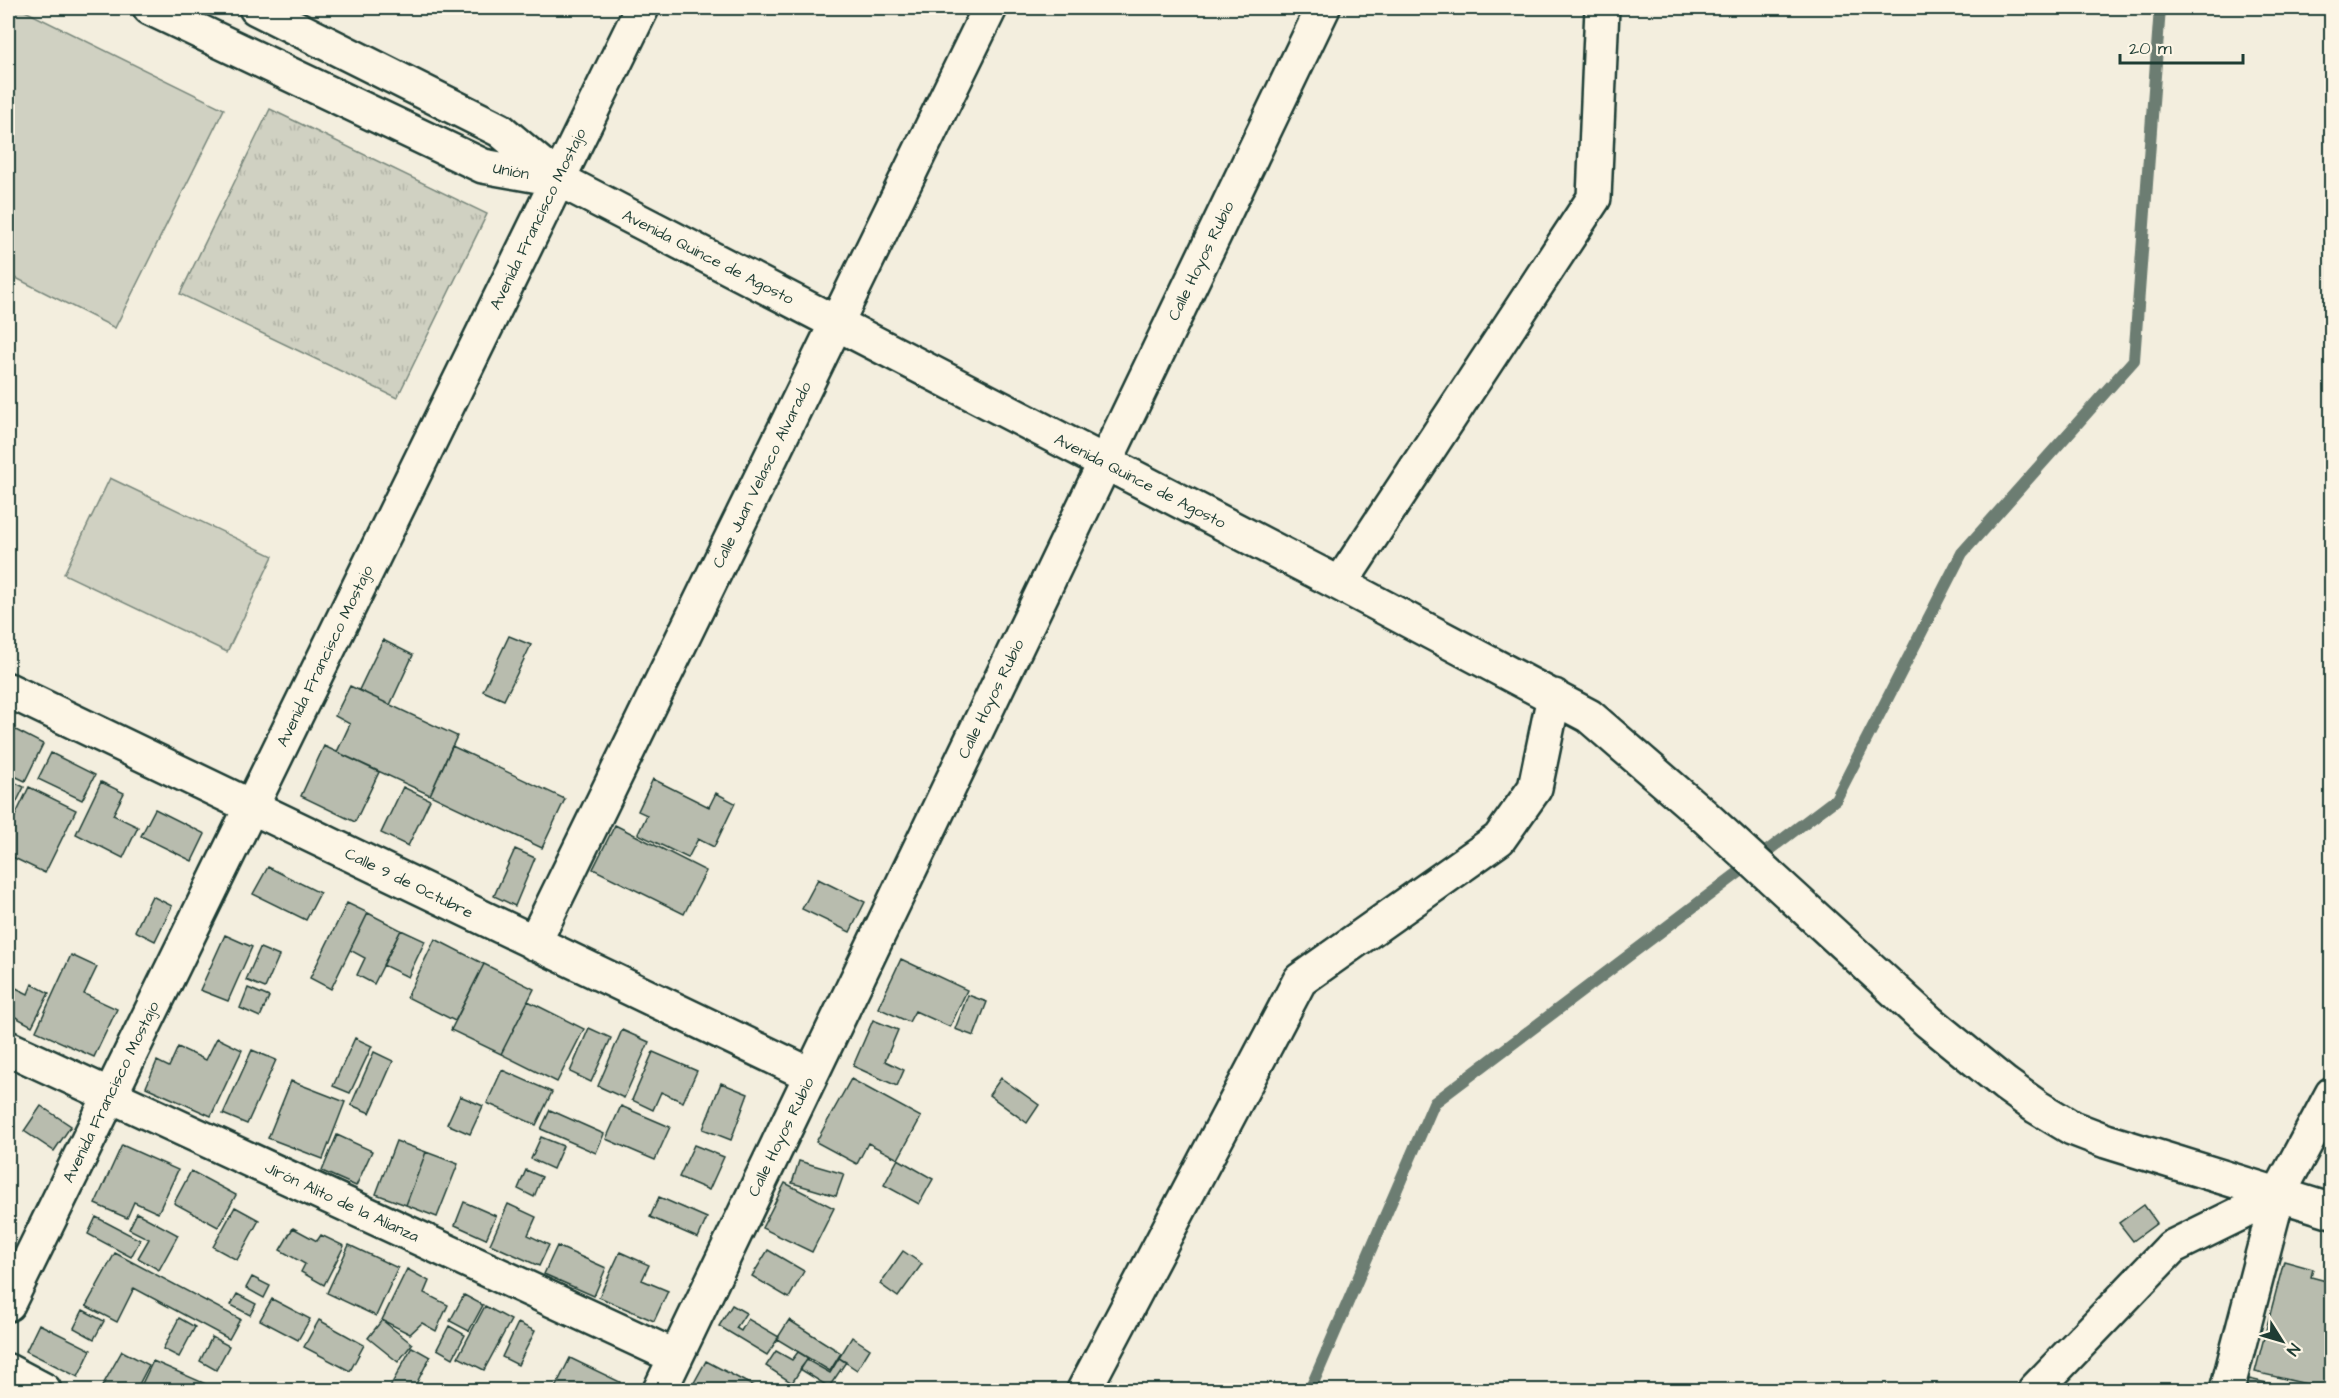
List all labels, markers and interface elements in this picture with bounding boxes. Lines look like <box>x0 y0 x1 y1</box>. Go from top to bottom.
scale bar <box>2120 27 2243 65</box>
text: 20 m <box>2129 36 2172 61</box>
street label: Avenida Francisco Mostajo <box>484 125 592 313</box>
street label: Unión <box>491 157 531 185</box>
street label: Calle Hoyos Rubio <box>1163 198 1240 325</box>
street label: Avenida Quince de Agosto <box>618 204 798 311</box>
street label: Calle Juan Velasco Alvarado <box>707 378 817 572</box>
street label: Avenida Quince de Agosto <box>1050 428 1230 535</box>
street label: Avenida Francisco Mostajo <box>271 562 379 750</box>
street label: Calle Hoyos Rubio <box>953 636 1030 763</box>
street label: Calle 9 de Octubre <box>341 842 477 924</box>
street label: Avenida Francisco Mostajo <box>57 998 165 1186</box>
street label: Calle Hoyos Rubio <box>743 1074 820 1201</box>
street label: Jirón Alito de la Alianza <box>261 1157 423 1247</box>
north arrow <box>2252 1311 2312 1371</box>
text: N <box>2281 1339 2305 1360</box>

